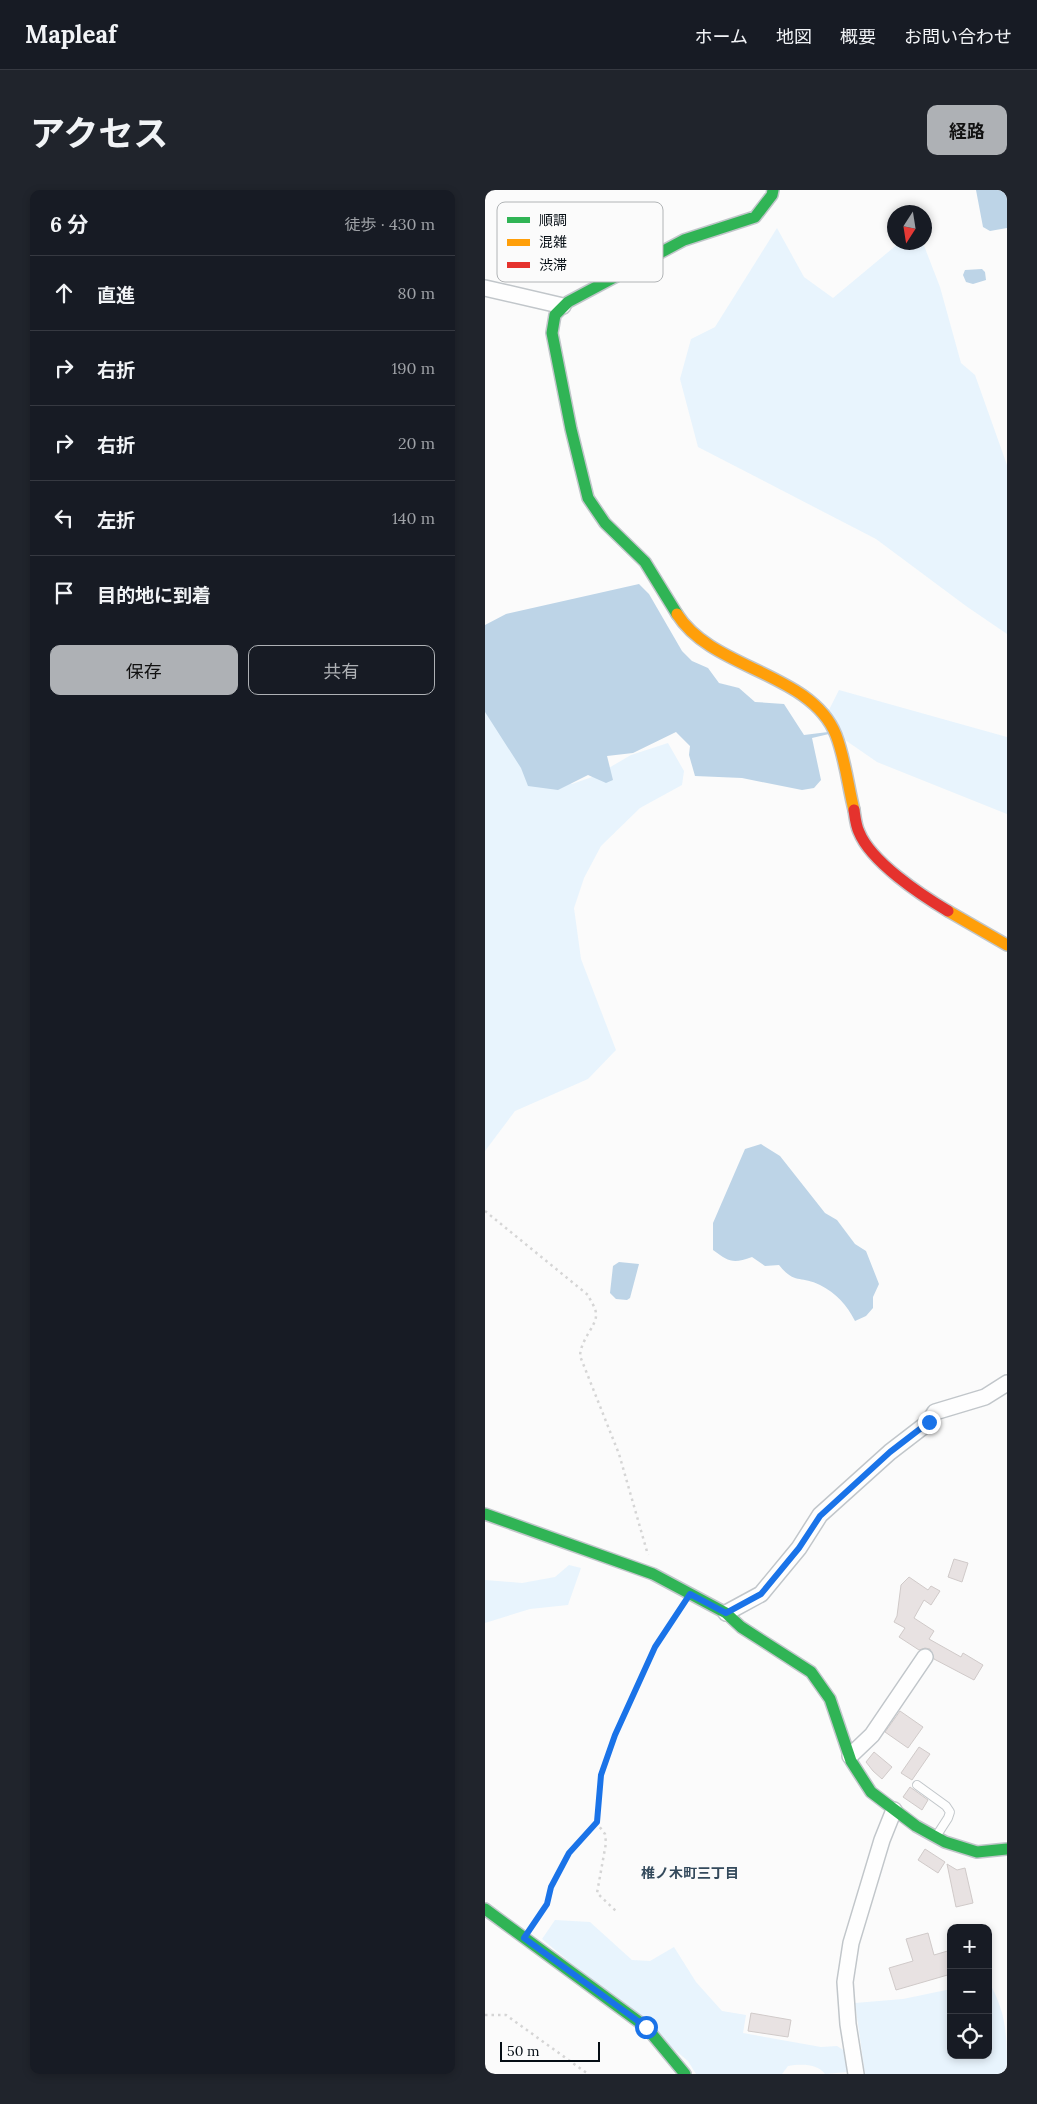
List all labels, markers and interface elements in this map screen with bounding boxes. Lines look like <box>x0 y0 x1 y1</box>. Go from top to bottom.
text: Mapleaf <box>25 19 117 50</box>
text: ホーム <box>695 25 748 48</box>
text: 地図 <box>776 25 812 48</box>
text: 概要 <box>840 25 876 48</box>
text: お問い合わせ <box>904 25 1012 48</box>
button: 経路 <box>927 105 1007 155</box>
text: アクセス <box>30 111 168 156</box>
legend <box>497 202 663 282</box>
north arrow <box>887 205 932 250</box>
text: 6 分 <box>50 211 89 238</box>
text: 順調 <box>539 211 567 229</box>
text: 徒歩 · 430 m <box>345 214 435 234</box>
text: 混雑 <box>539 233 567 251</box>
text: 渋滞 <box>539 256 567 274</box>
icon: ahead <box>50 279 78 307</box>
text: 直進 <box>97 283 135 307</box>
text: 80 m <box>398 283 435 303</box>
icon: right <box>50 354 78 382</box>
text: 右折 <box>97 358 135 382</box>
text: 190 m <box>391 358 435 378</box>
icon: right <box>50 429 78 457</box>
text: 右折 <box>97 433 135 457</box>
text: 20 m <box>398 433 435 453</box>
icon: left <box>50 504 78 532</box>
text: 左折 <box>97 508 135 532</box>
text: 140 m <box>392 508 435 528</box>
icon: arrive <box>50 579 78 607</box>
text: 目的地に到着 <box>97 583 211 607</box>
button: 保存 <box>50 645 238 695</box>
button: 共有 <box>248 645 435 695</box>
route end <box>918 1411 941 1434</box>
district label: 椎ノ木町三丁目 <box>641 1864 739 1882</box>
map controls <box>947 1924 992 2059</box>
button: + <box>947 1924 992 1969</box>
button: − <box>947 1969 992 2014</box>
button: locate <box>947 2014 992 2059</box>
route start <box>635 2016 658 2039</box>
scale bar <box>500 2039 600 2062</box>
text: 50 m <box>507 2042 540 2060</box>

